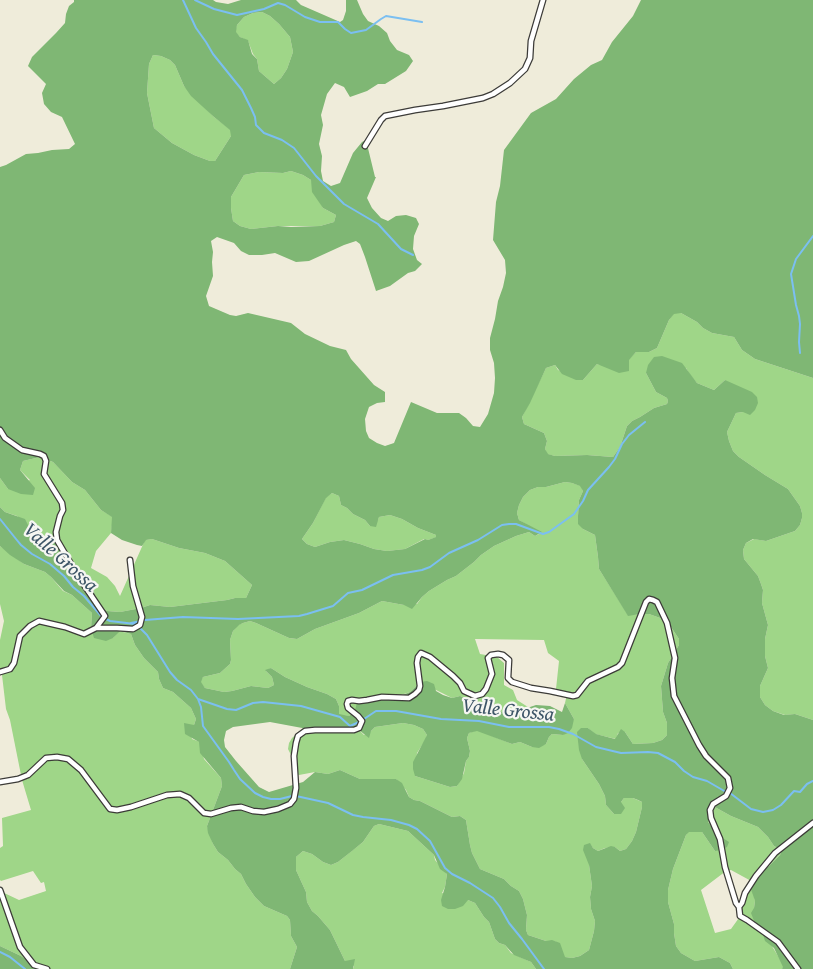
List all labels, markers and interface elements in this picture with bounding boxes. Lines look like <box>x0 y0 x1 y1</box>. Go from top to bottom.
water label: Valle Grossa <box>18 518 102 598</box>
water label: Valle Grossa <box>461 694 555 728</box>

